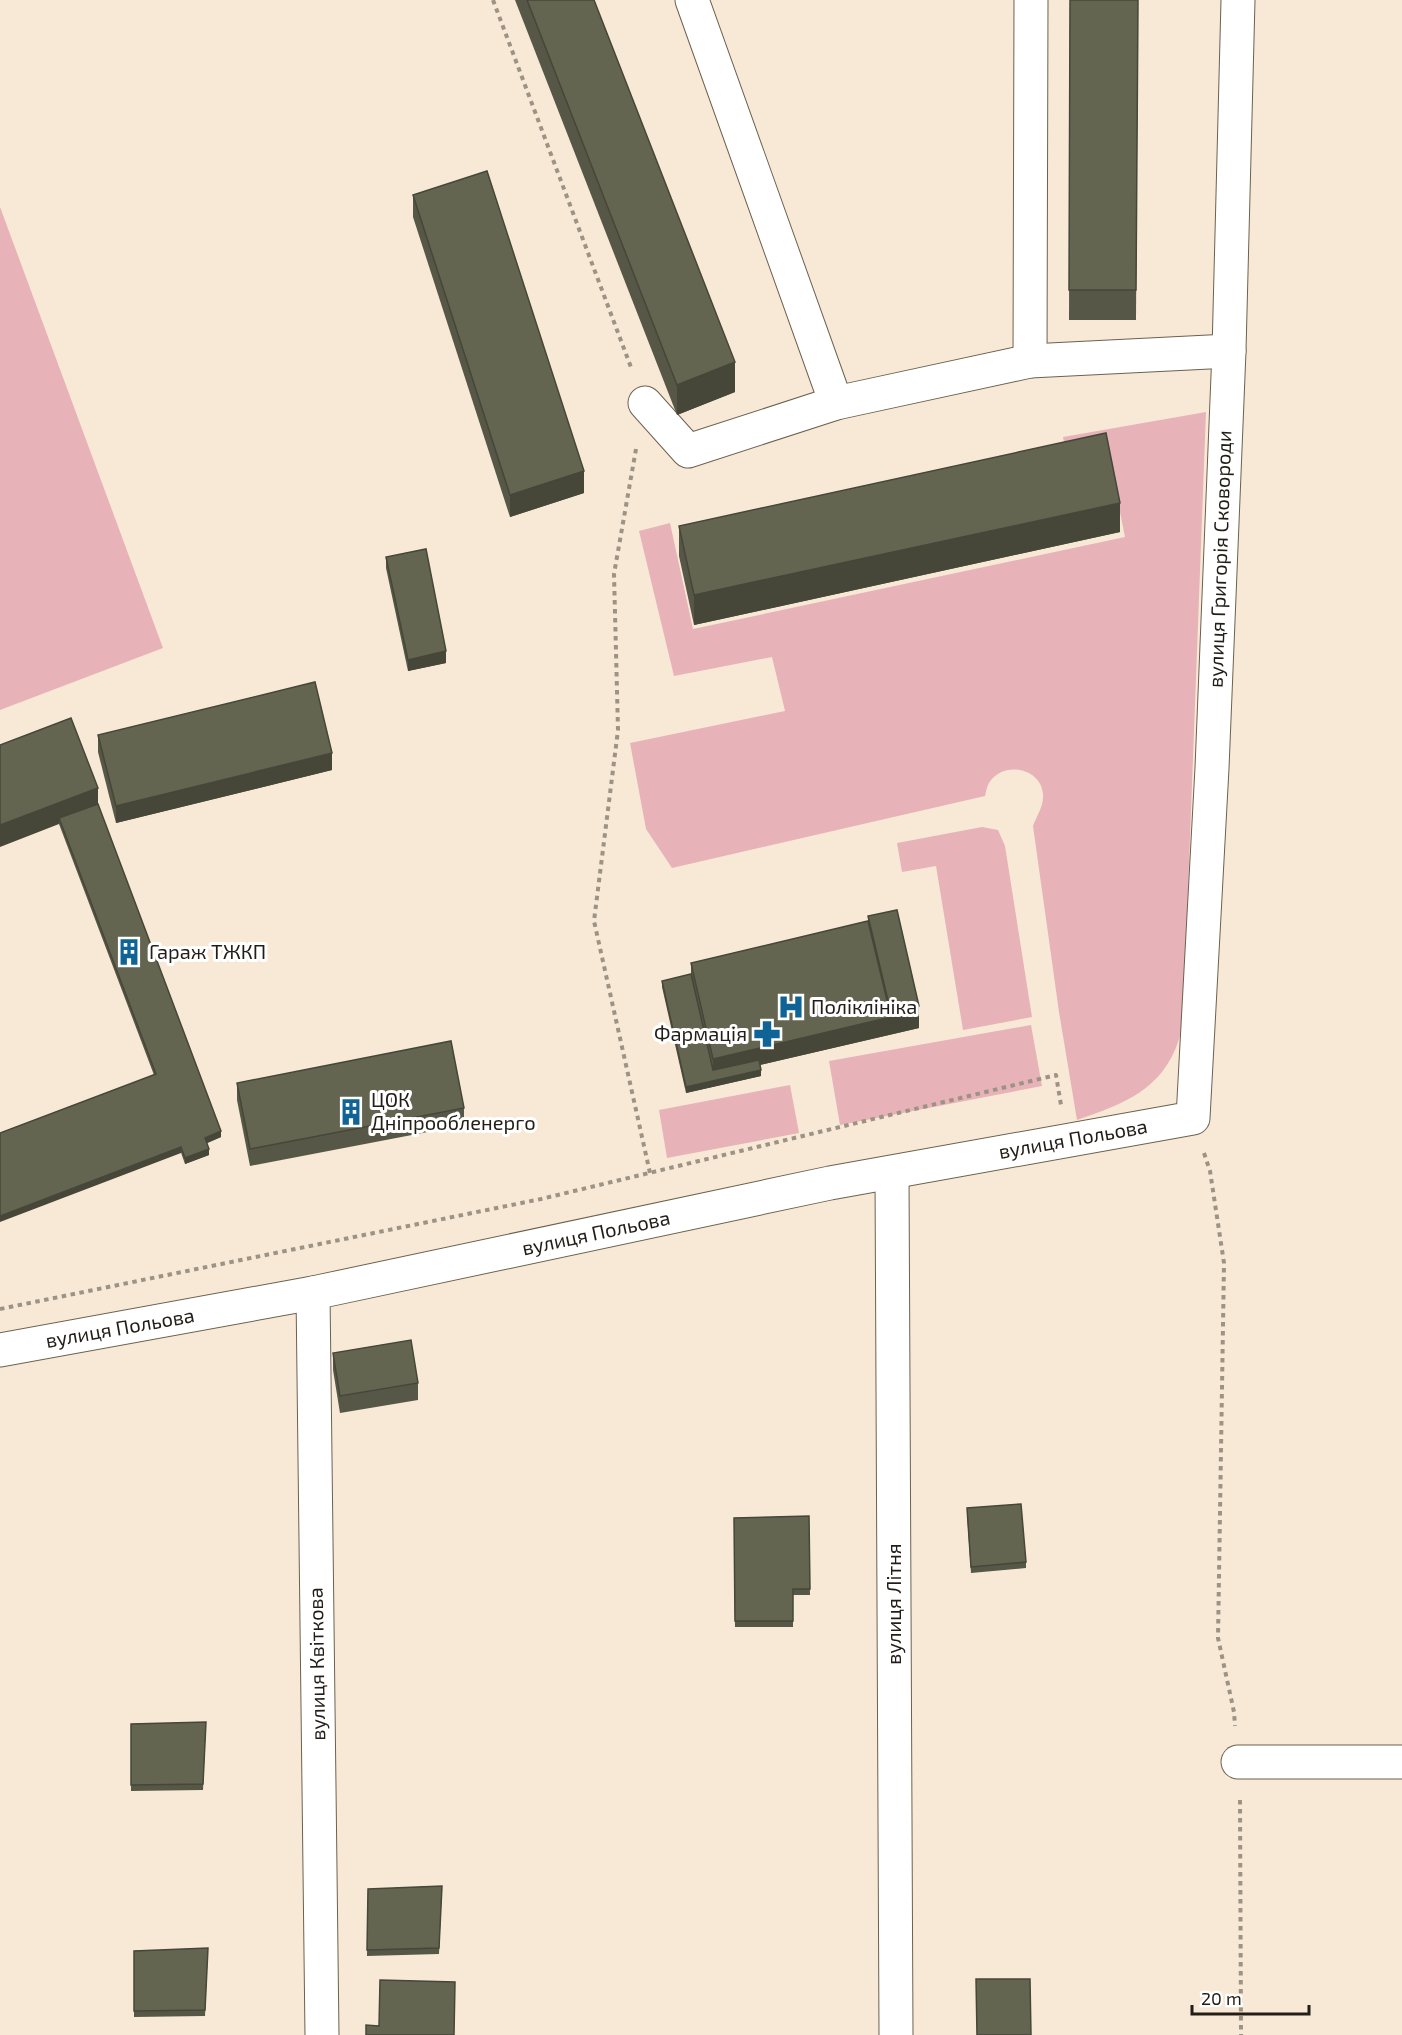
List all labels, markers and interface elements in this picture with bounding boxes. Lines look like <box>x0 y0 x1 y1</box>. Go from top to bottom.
street label: вулиця Григорія Сковороди <box>1203 430 1236 688</box>
building icon: Гараж ТЖКП <box>114 937 144 967</box>
place label: Гараж ТЖКП <box>149 939 266 963</box>
hospital icon: Поліклініка <box>776 992 806 1022</box>
place label: Поліклініка <box>811 994 917 1018</box>
pharmacy icon: Фармація <box>752 1019 782 1049</box>
place label: Фармація <box>654 1021 747 1045</box>
place label: ЦОК Дніпрообленерго <box>371 1087 536 1134</box>
building icon: ЦОК Дніпрообленерго <box>336 1097 366 1127</box>
street label: вулиця Польова <box>996 1113 1149 1164</box>
street label: вулиця Польова <box>520 1205 672 1260</box>
street label: вулиця Польова <box>43 1302 196 1353</box>
street label: вулиця Літня <box>881 1543 906 1665</box>
street label: вулиця Квіткова <box>303 1587 330 1741</box>
scale bar <box>1192 1978 1309 2016</box>
text: 20 m <box>1201 1987 1242 2009</box>

